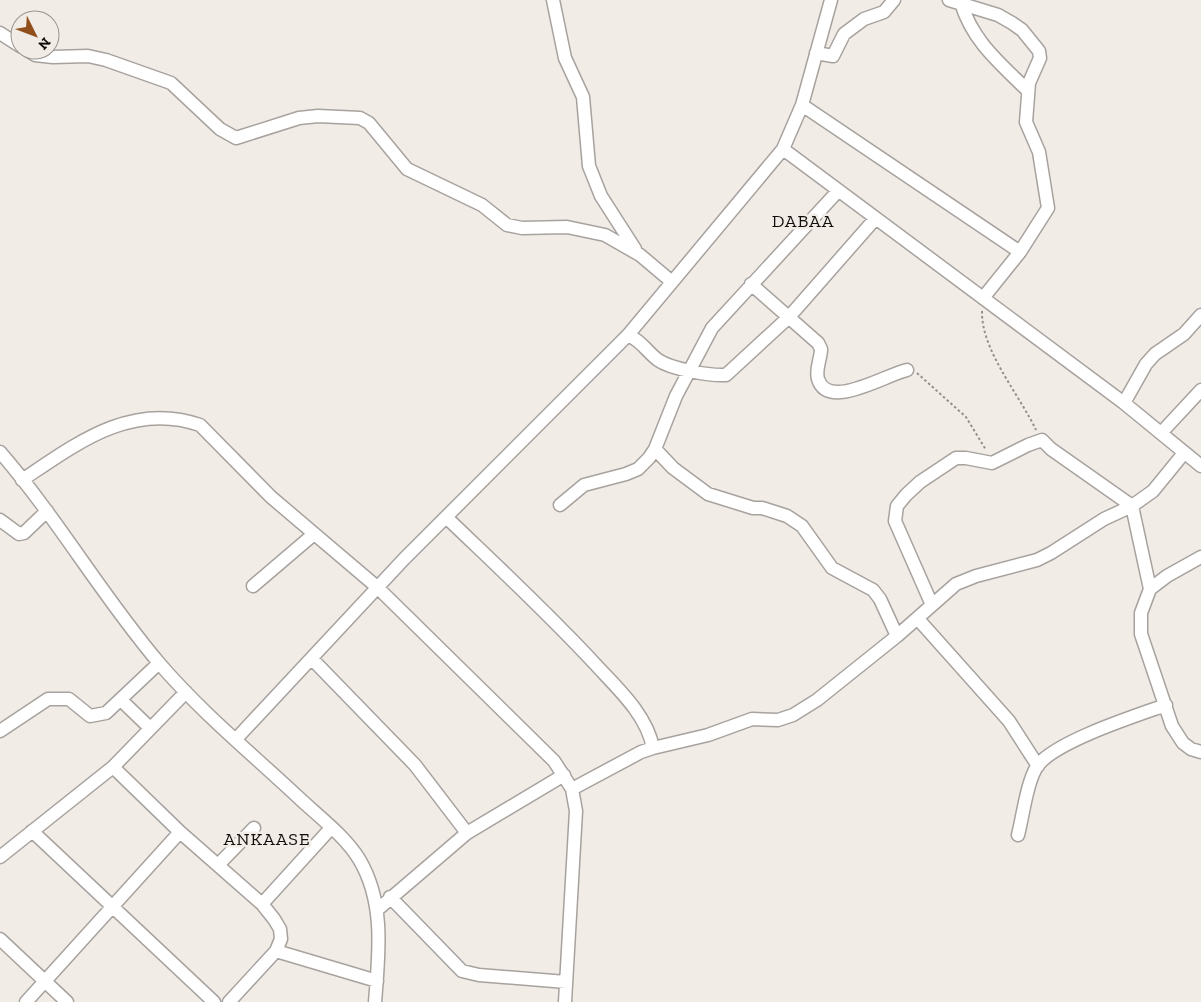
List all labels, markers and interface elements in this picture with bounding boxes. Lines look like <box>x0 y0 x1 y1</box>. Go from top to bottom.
north arrow <box>10 10 60 60</box>
text: N <box>34 34 54 53</box>
district label: DABAA <box>772 210 834 232</box>
district label: ANKAASE <box>223 828 311 850</box>

